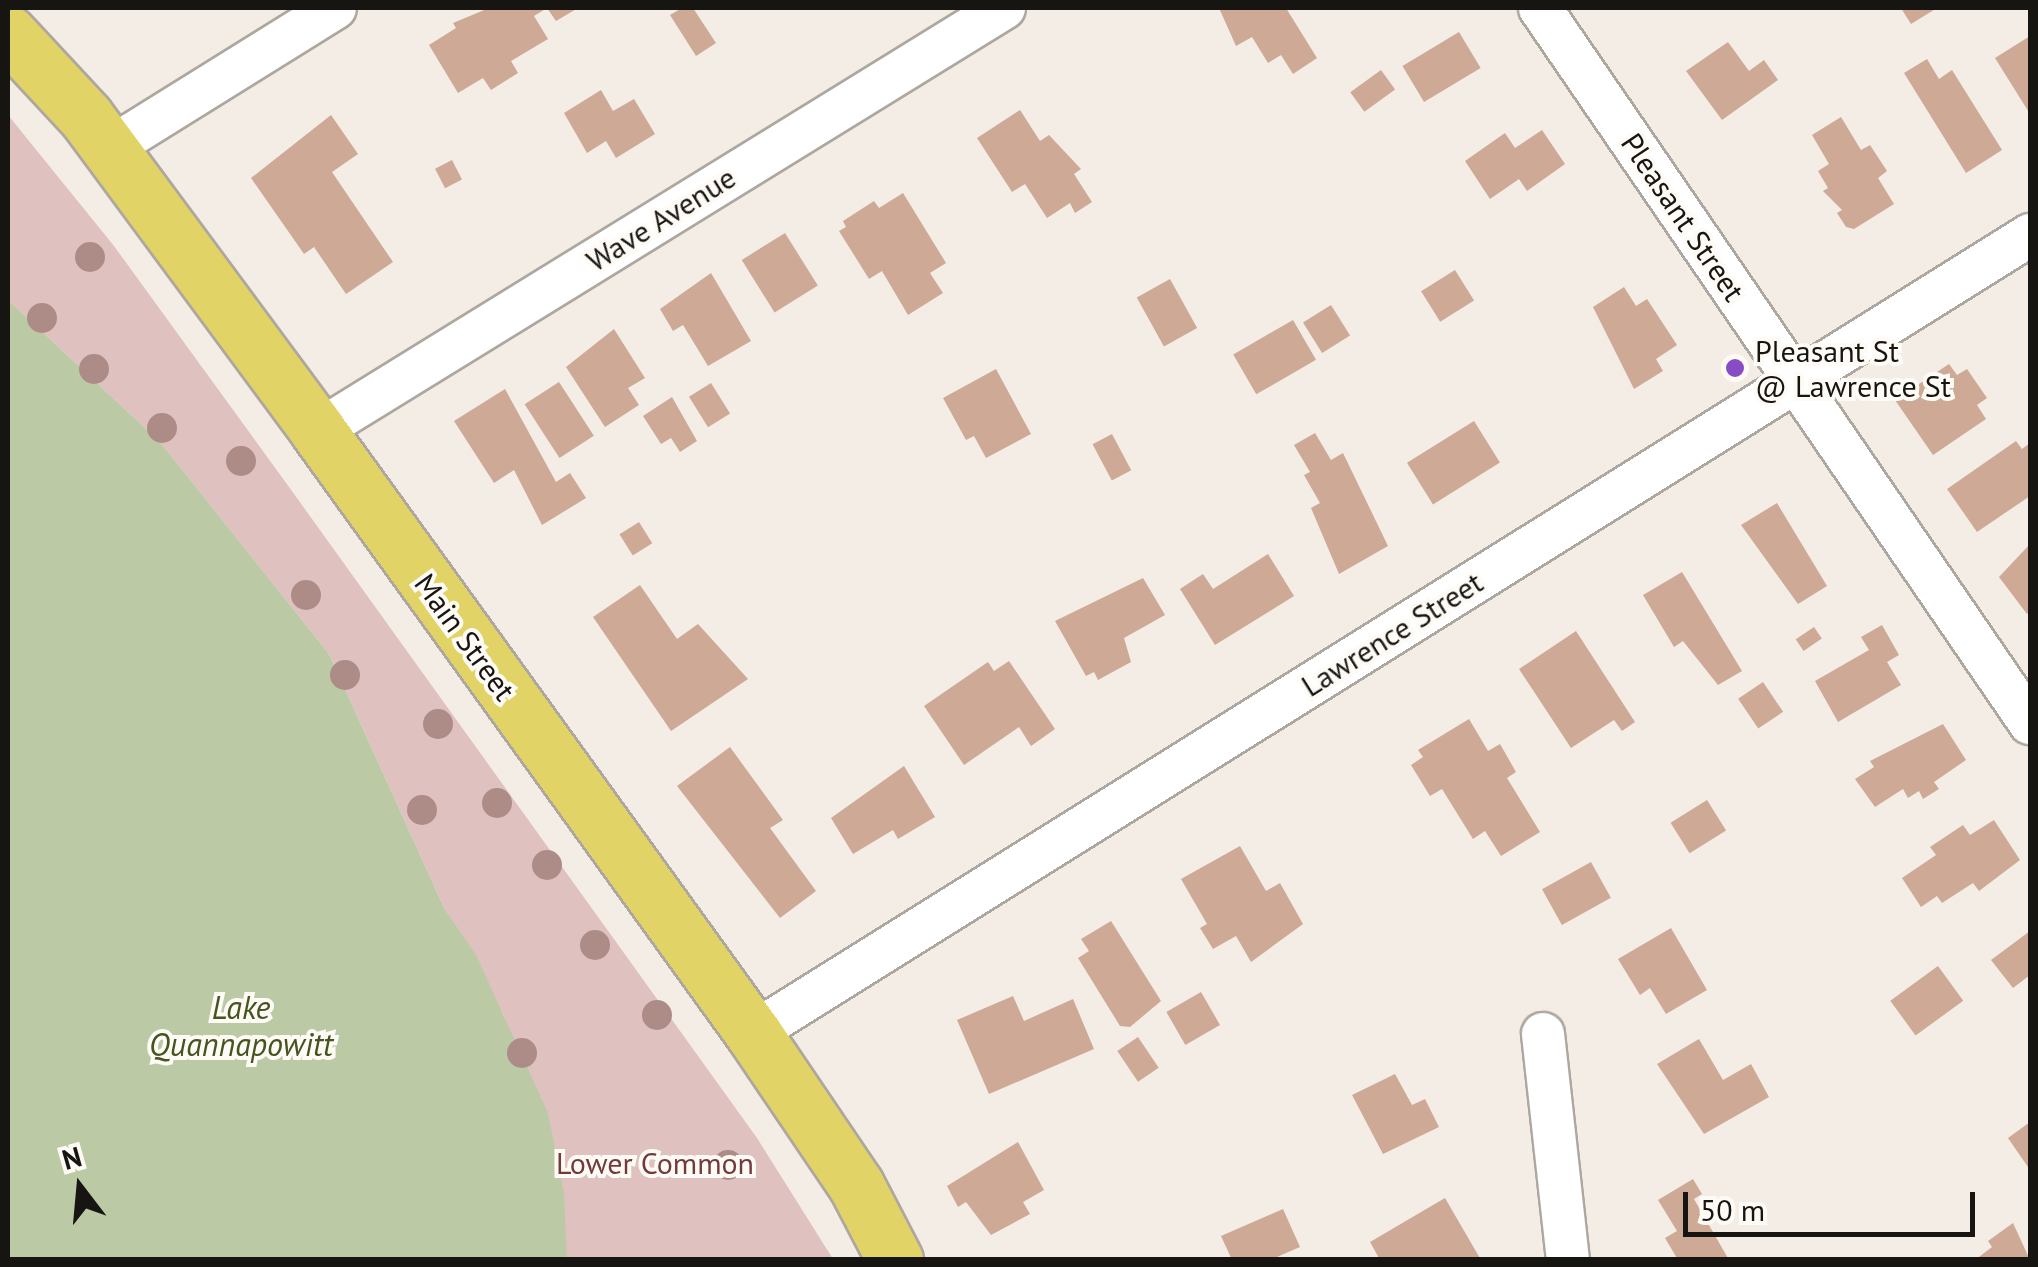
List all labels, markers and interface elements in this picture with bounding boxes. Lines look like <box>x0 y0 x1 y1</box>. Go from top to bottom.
street label: Pleasant Street <box>1614 126 1752 308</box>
street label: Wave Avenue <box>580 159 742 279</box>
place label: Pleasant St @ Lawrence St <box>1755 333 1951 404</box>
marker: Pleasant St @ Lawrence St <box>1724 357 1746 379</box>
street label: Lawrence Street <box>1295 564 1489 704</box>
street label: Main Street <box>407 567 523 707</box>
water label: Lake Quannapowitt <box>149 989 333 1064</box>
north arrow <box>30 1137 130 1237</box>
text: N <box>58 1137 86 1178</box>
park label: Lower Common <box>556 1145 754 1181</box>
scale bar <box>1688 1172 1980 1234</box>
text: 50 m <box>1700 1190 1765 1229</box>

